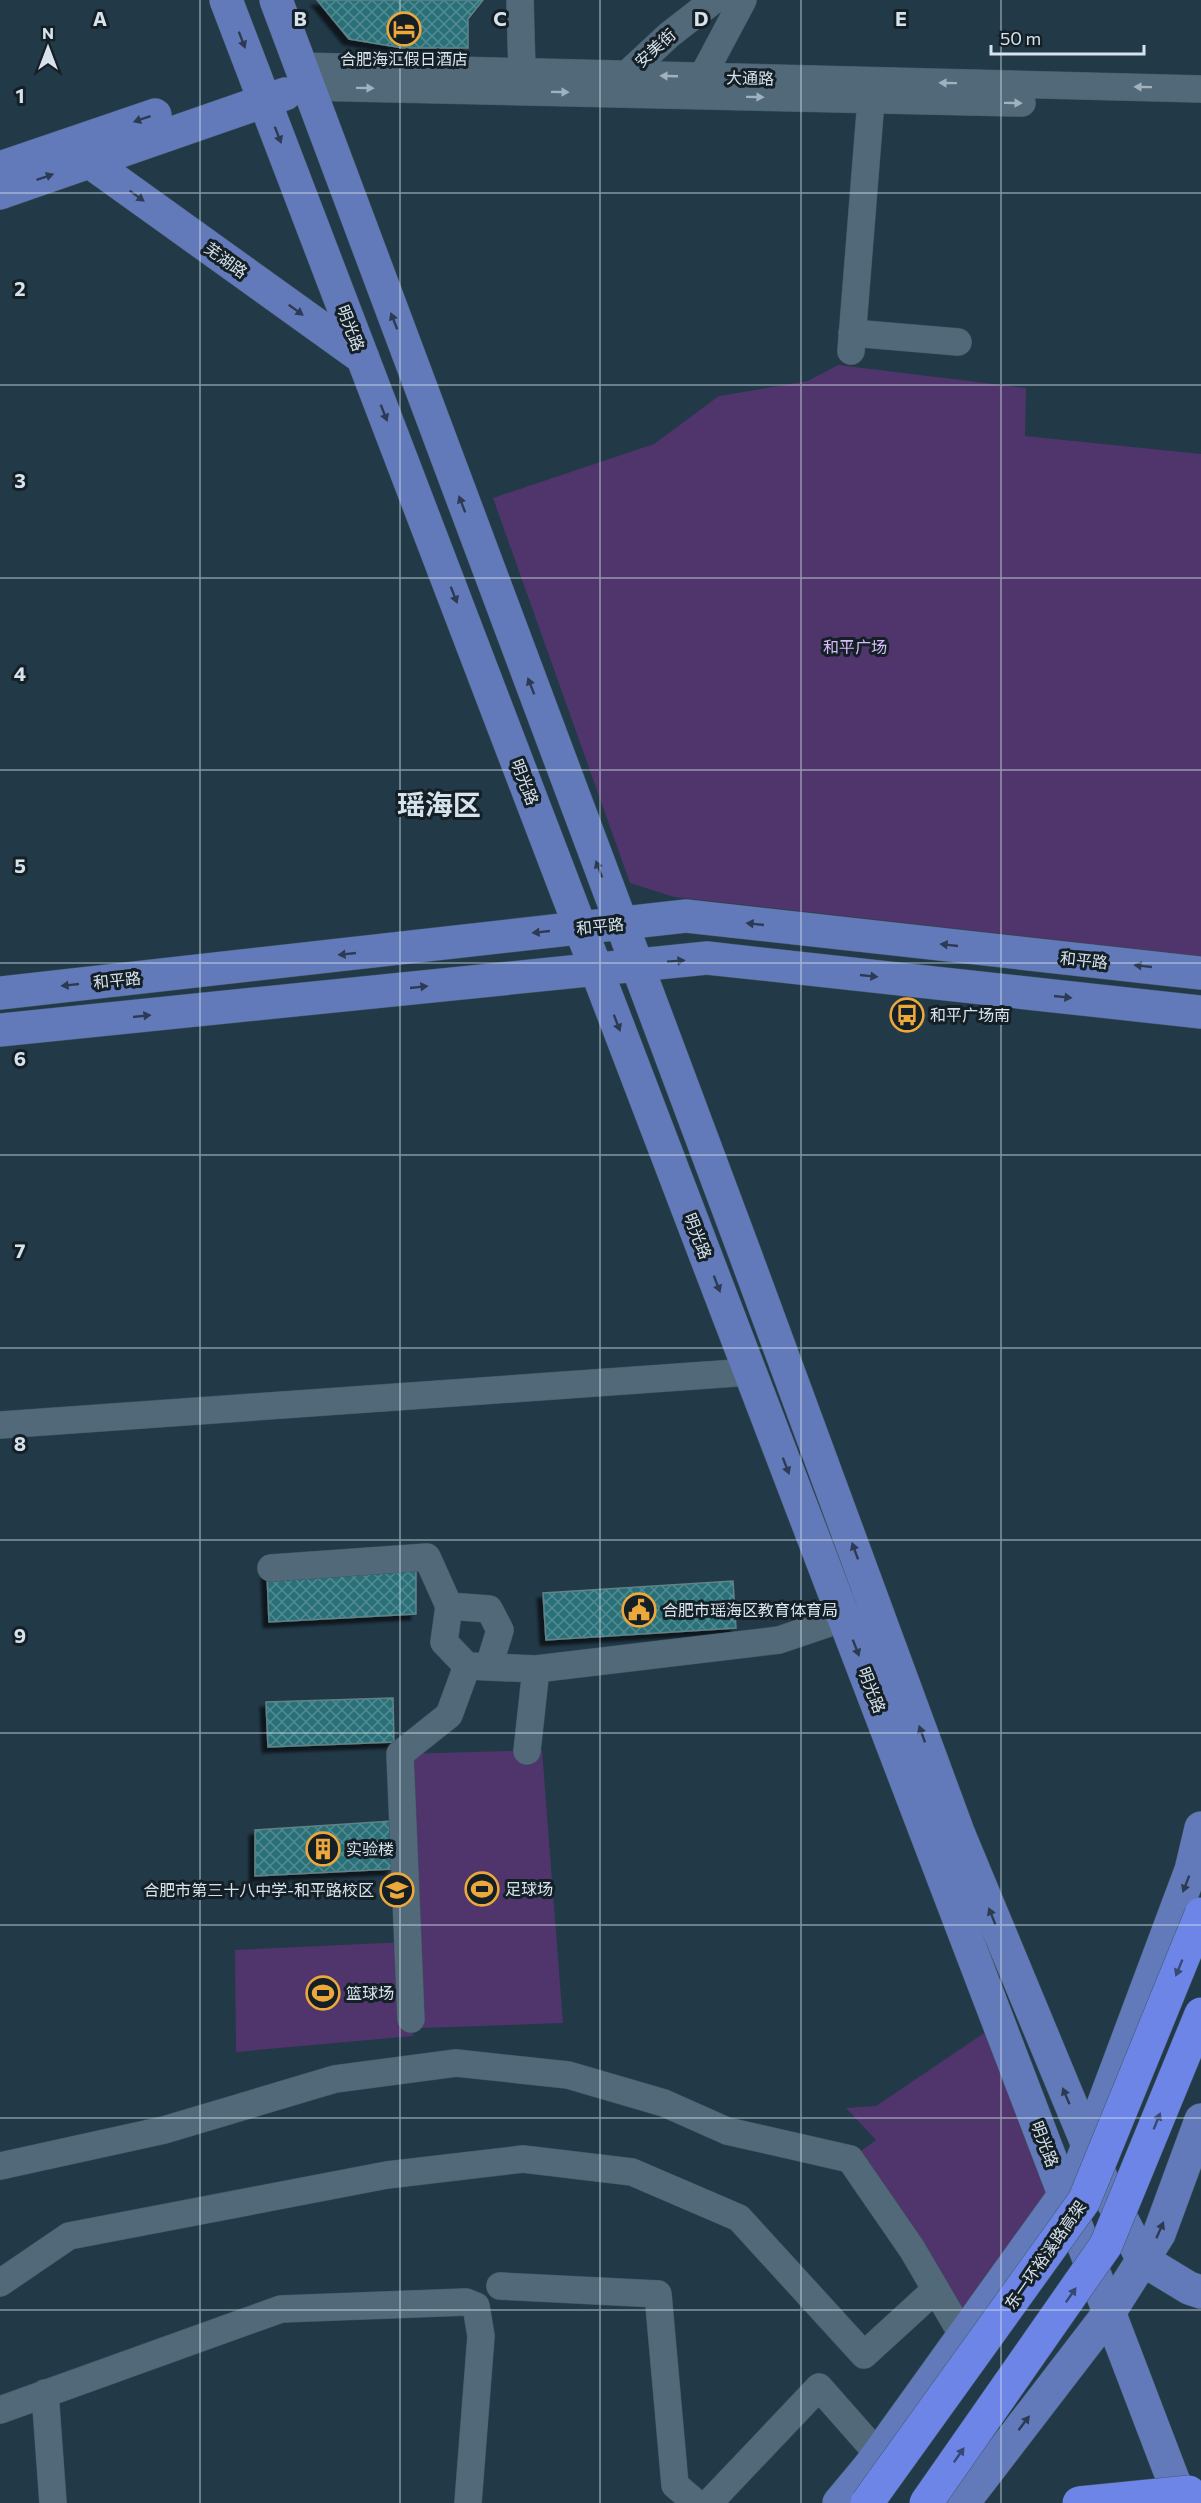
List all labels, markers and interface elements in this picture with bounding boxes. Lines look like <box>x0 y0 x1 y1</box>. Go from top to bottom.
text: A <box>93 6 107 30</box>
text: B <box>293 6 307 30</box>
text: C <box>493 6 507 30</box>
text: D <box>694 6 708 30</box>
text: E <box>895 6 907 30</box>
hotel icon: 合肥海汇假日酒店 <box>386 11 422 47</box>
north arrow <box>18 18 78 78</box>
scale bar <box>991 18 1144 56</box>
text: N <box>42 23 54 42</box>
street label: 安美街 <box>630 25 679 71</box>
text: 50 m <box>1000 27 1041 49</box>
one-way arrow <box>238 31 247 49</box>
place label: 合肥海汇假日酒店 <box>340 49 468 68</box>
street label: 大通路 <box>726 68 774 87</box>
one-way arrow <box>659 71 678 80</box>
one-way arrow <box>938 78 957 87</box>
text: 1 <box>15 83 25 107</box>
one-way arrow <box>355 83 374 93</box>
one-way arrow <box>1133 83 1152 92</box>
one-way arrow <box>550 88 569 97</box>
one-way arrow <box>745 92 764 102</box>
one-way arrow <box>1003 98 1022 108</box>
one-way arrow <box>133 115 151 125</box>
one-way arrow <box>274 126 283 144</box>
one-way arrow <box>36 172 54 182</box>
one-way arrow <box>129 190 145 202</box>
street label: 芜湖路 <box>201 238 251 281</box>
text: 2 <box>14 276 26 300</box>
street label: 明光路 <box>334 302 369 354</box>
one-way arrow <box>288 303 303 315</box>
one-way arrow <box>389 312 398 330</box>
one-way arrow <box>379 404 389 422</box>
text: 3 <box>14 468 26 492</box>
one-way arrow <box>457 494 467 512</box>
one-way arrow <box>449 586 459 604</box>
park label: 和平广场 <box>823 637 887 656</box>
text: 4 <box>14 661 26 685</box>
one-way arrow <box>525 677 535 695</box>
street label: 明光路 <box>508 756 543 808</box>
district label: 瑶海区 <box>397 787 481 821</box>
text: 5 <box>14 853 26 877</box>
one-way arrow <box>594 860 603 878</box>
street label: 和平路 <box>575 914 625 937</box>
one-way arrow <box>746 919 765 929</box>
one-way arrow <box>531 927 550 937</box>
one-way arrow <box>939 940 958 950</box>
street label: 和平路 <box>1059 948 1109 971</box>
one-way arrow <box>337 949 356 959</box>
one-way arrow <box>666 956 685 966</box>
one-way arrow <box>1133 961 1152 971</box>
street label: 和平路 <box>92 968 142 991</box>
one-way arrow <box>860 971 879 980</box>
one-way arrow <box>60 980 79 990</box>
one-way arrow <box>410 982 429 992</box>
one-way arrow <box>1054 992 1073 1002</box>
bus stop icon: 和平广场南 <box>889 997 925 1033</box>
place label: 和平广场南 <box>930 1005 1010 1024</box>
one-way arrow <box>132 1011 151 1021</box>
one-way arrow <box>613 1014 622 1032</box>
text: 6 <box>14 1046 26 1070</box>
street label: 明光路 <box>681 1210 716 1262</box>
text: 7 <box>15 1238 26 1262</box>
one-way arrow <box>712 1275 722 1293</box>
text: 8 <box>14 1431 26 1455</box>
one-way arrow <box>782 1457 792 1475</box>
one-way arrow <box>850 1542 859 1560</box>
public building icon: 合肥市瑶海区教育体育局 <box>621 1592 657 1628</box>
place label: 合肥市瑶海区教育体育局 <box>662 1600 838 1619</box>
text: 9 <box>14 1623 26 1647</box>
one-way arrow <box>852 1639 861 1657</box>
street label: 明光路 <box>855 1664 890 1716</box>
one-way arrow <box>917 1725 926 1743</box>
building icon: 实验楼 <box>305 1831 341 1867</box>
place label: 实验楼 <box>346 1839 394 1858</box>
sports icon: 足球场 <box>464 1871 500 1907</box>
school or university icon: 合肥市第三十八中学-和平路校区 <box>379 1872 415 1908</box>
one-way arrow <box>1181 1875 1191 1893</box>
place label: 足球场 <box>505 1879 553 1898</box>
place label: 合肥市第三十八中学-和平路校区 <box>143 1880 374 1899</box>
one-way arrow <box>987 1907 996 1925</box>
one-way arrow <box>1174 1959 1183 1977</box>
sports icon: 篮球场 <box>305 1975 341 2011</box>
place label: 篮球场 <box>346 1983 394 2002</box>
one-way arrow <box>1061 2087 1071 2105</box>
one-way arrow <box>1152 2112 1162 2130</box>
street label: 明光路 <box>1028 2118 1063 2170</box>
street label: 东一环裕溪路高架 <box>1000 2197 1089 2313</box>
one-way arrow <box>1155 2220 1165 2238</box>
one-way arrow <box>1065 2287 1076 2303</box>
one-way arrow <box>1018 2416 1030 2431</box>
one-way arrow <box>953 2447 964 2463</box>

